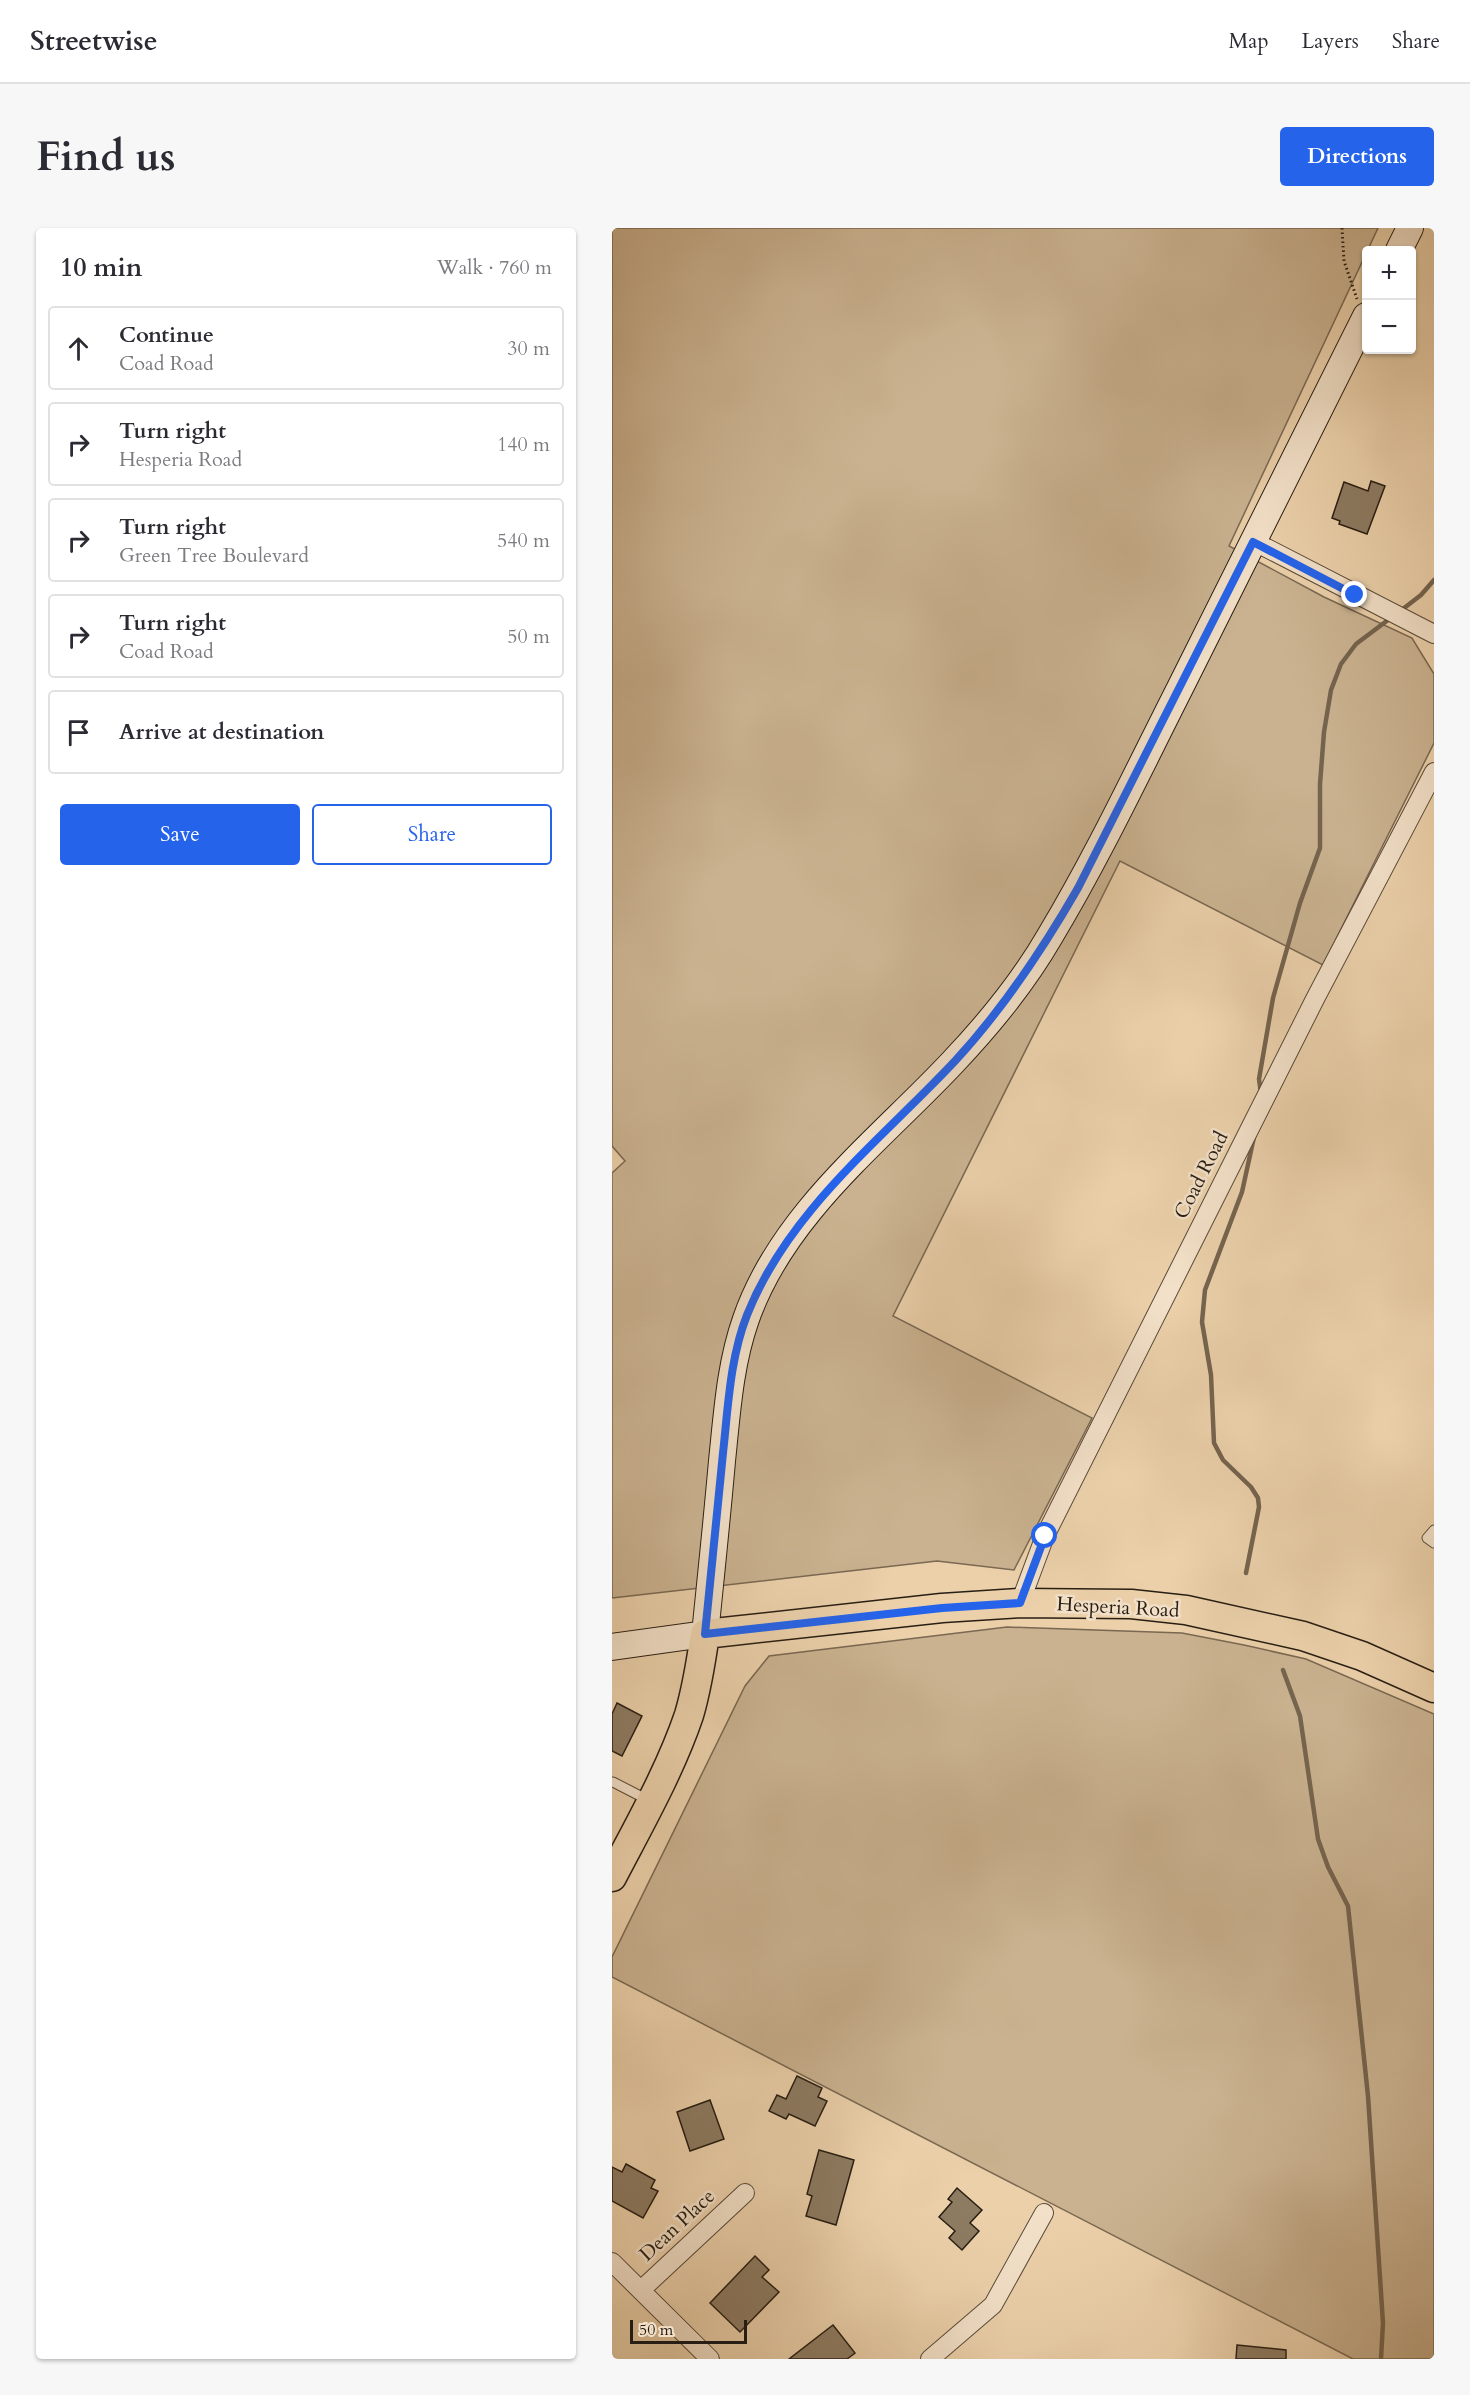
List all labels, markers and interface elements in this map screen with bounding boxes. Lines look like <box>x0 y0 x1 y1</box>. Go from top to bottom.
text: Streetwise <box>30 22 158 60</box>
text: Map <box>1229 27 1269 56</box>
text: Layers <box>1302 27 1359 56</box>
text: Share <box>1392 27 1440 56</box>
button: Directions <box>1280 127 1434 186</box>
text: Find us <box>36 128 176 185</box>
map controls <box>1362 246 1416 354</box>
button: + <box>1362 246 1416 300</box>
text: 10 min <box>60 250 143 285</box>
text: Walk · 760 m <box>437 254 552 281</box>
button: − <box>1362 300 1416 354</box>
text: Continue <box>119 320 214 350</box>
icon: ahead <box>62 332 95 365</box>
text: 30 m <box>507 335 550 362</box>
text: Coad Road <box>119 350 214 377</box>
text: Turn right <box>119 416 226 446</box>
icon: right <box>62 428 95 461</box>
text: 140 m <box>497 431 550 458</box>
text: Hesperia Road <box>119 446 242 473</box>
text: Turn right <box>119 512 226 542</box>
icon: right <box>62 524 95 557</box>
text: 540 m <box>497 527 550 554</box>
text: Green Tree Boulevard <box>119 542 309 569</box>
route end <box>1341 581 1367 607</box>
text: Turn right <box>119 608 226 638</box>
icon: right <box>62 620 95 653</box>
text: 50 m <box>507 623 550 650</box>
text: Coad Road <box>119 638 214 665</box>
icon: arrive <box>62 716 95 749</box>
text: Arrive at destination <box>119 717 324 747</box>
button: Save <box>60 804 300 865</box>
button: Share <box>312 804 552 865</box>
street label: Coad Road <box>1167 1126 1235 1223</box>
route start <box>1031 1522 1057 1548</box>
street label: Hesperia Road <box>1056 1590 1181 1624</box>
street label: Dean Place <box>633 2183 721 2267</box>
scale bar <box>630 2317 747 2344</box>
text: 50 m <box>639 2319 673 2341</box>

